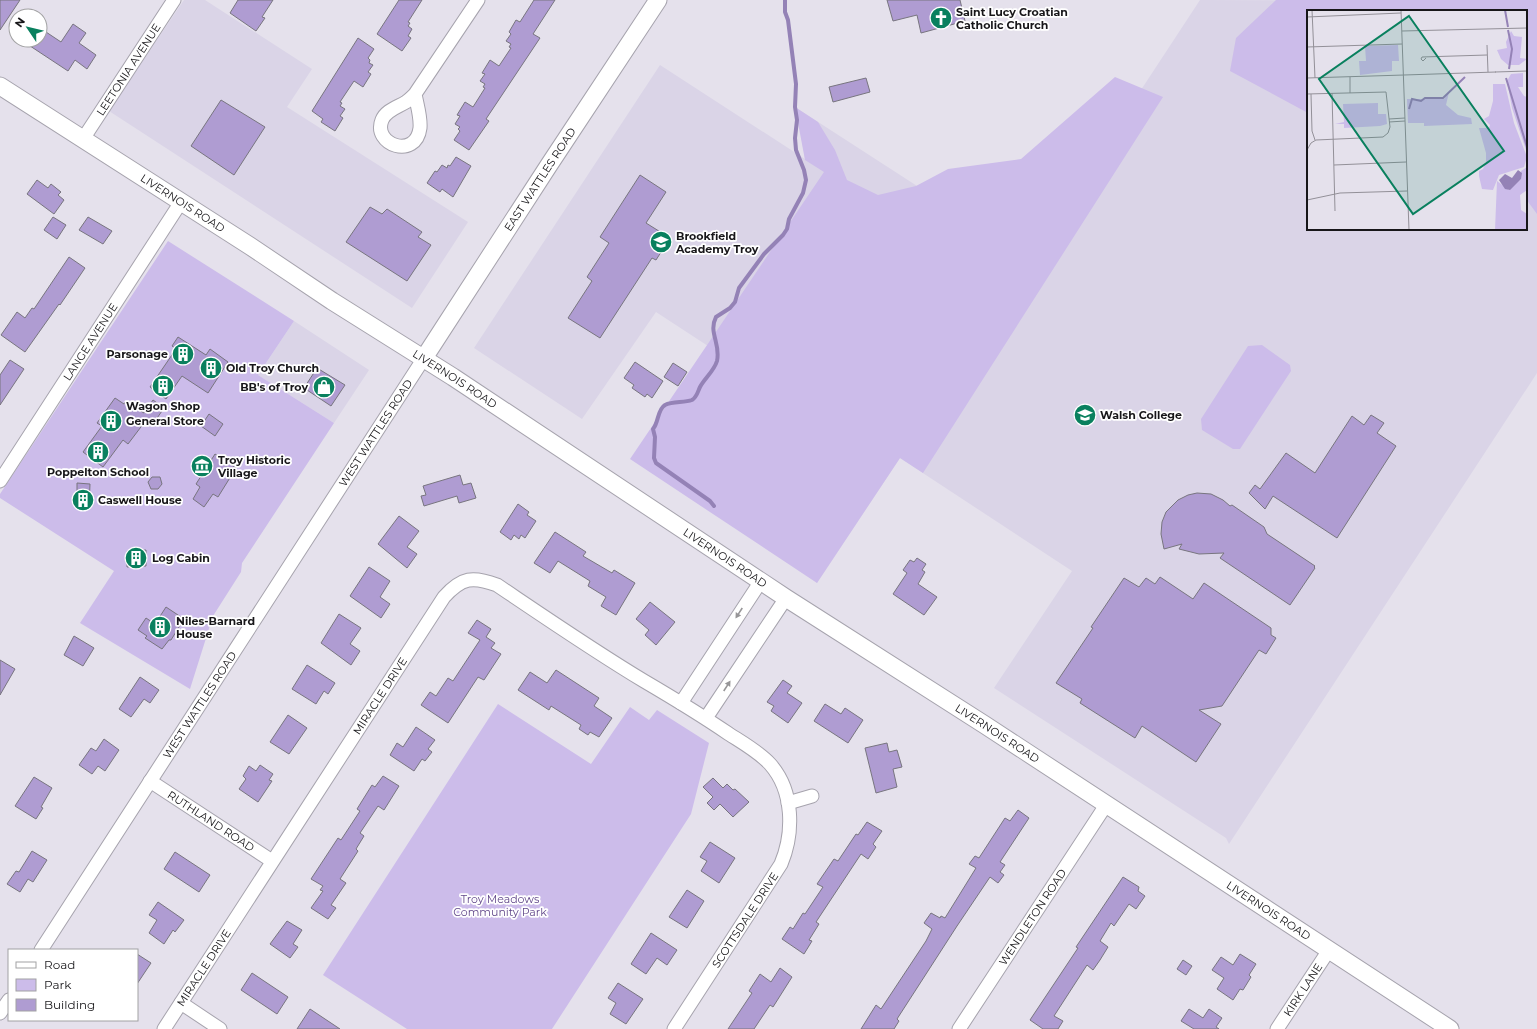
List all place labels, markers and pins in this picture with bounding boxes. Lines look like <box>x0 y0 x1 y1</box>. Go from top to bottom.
church icon: Saint Lucy Croatian Catholic Church <box>928 5 954 31</box>
place label: Saint Lucy Croatian Catholic Church <box>956 5 1068 32</box>
school or university icon: Brookfield Academy Troy <box>648 229 674 255</box>
place label: Brookfield Academy Troy <box>675 229 759 256</box>
building icon: Parsonage <box>170 341 196 367</box>
place label: Parsonage <box>106 347 168 361</box>
building icon: Old Troy Church <box>198 355 224 381</box>
place label: Old Troy Church <box>226 361 319 375</box>
building icon: Wagon Shop <box>150 373 176 399</box>
shop icon: BB's of Troy <box>311 374 337 400</box>
place label: BB's of Troy <box>240 380 308 394</box>
place label: Wagon Shop <box>126 399 200 413</box>
school or university icon: Walsh College <box>1072 402 1098 428</box>
building icon: General Store <box>98 408 124 434</box>
place label: Walsh College <box>1100 408 1182 422</box>
place label: General Store <box>126 414 204 428</box>
building icon: Poppelton School <box>85 439 111 465</box>
museum icon: Troy Historic Village <box>189 453 215 479</box>
place label: Troy Historic Village <box>217 453 291 480</box>
place label: Poppelton School <box>47 465 149 479</box>
building icon: Caswell House <box>70 487 96 513</box>
place label: Caswell House <box>98 493 182 507</box>
building icon: Log Cabin <box>123 545 149 571</box>
place label: Log Cabin <box>152 551 210 565</box>
building icon: Niles-Barnard House <box>147 614 173 640</box>
place label: Niles-Barnard House <box>176 614 255 641</box>

